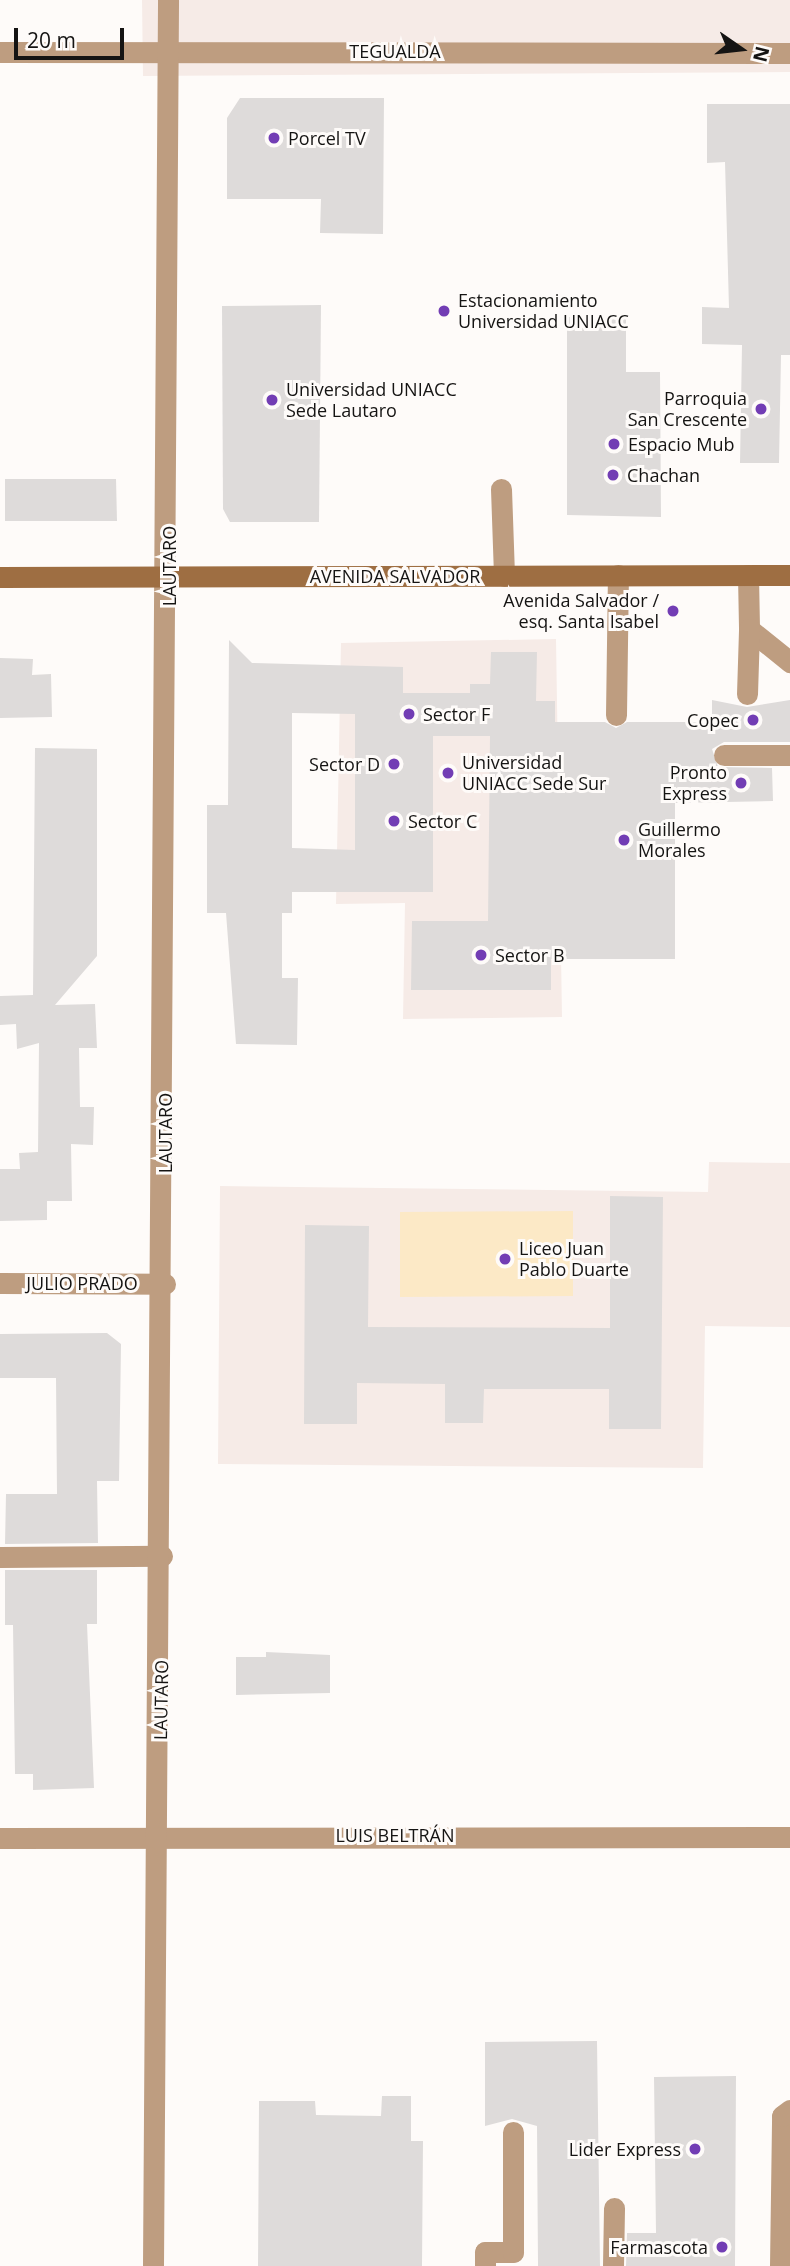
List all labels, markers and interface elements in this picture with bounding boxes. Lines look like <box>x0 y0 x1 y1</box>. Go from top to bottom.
scale bar <box>18 14 128 58</box>
north arrow <box>706 14 776 84</box>
text: 20 m <box>27 26 76 54</box>
street label: TEGUALDA <box>349 40 441 62</box>
text: N <box>747 43 776 65</box>
place label: Porcel TV <box>288 127 366 149</box>
marker: Porcel TV <box>266 130 282 146</box>
place label: Estacionamiento Universidad UNIACC <box>458 290 629 332</box>
marker: Estacionamiento Universidad UNIACC <box>436 303 452 319</box>
place label: Universidad UNIACC Sede Lautaro <box>286 379 457 422</box>
place label: Parroquia San Crescente <box>628 388 747 430</box>
marker: Universidad UNIACC Sede Lautaro <box>264 392 280 408</box>
marker: Parroquia San Crescente <box>753 401 769 417</box>
place label: Espacio Mub <box>628 433 735 455</box>
marker: Espacio Mub <box>606 436 622 452</box>
place label: Chachan <box>627 464 700 486</box>
marker: Chachan <box>605 467 621 483</box>
street label: LAUTARO <box>158 526 180 606</box>
street label: AVENIDA SALVADOR <box>310 565 480 587</box>
place label: Avenida Salvador / esq. Santa Isabel <box>503 590 659 632</box>
marker: Avenida Salvador / esq. Santa Isabel <box>665 603 681 619</box>
place label: Sector F <box>423 703 490 725</box>
marker: Sector F <box>401 706 417 722</box>
place label: Copec <box>687 709 739 731</box>
marker: Copec <box>745 712 761 728</box>
place label: Universidad UNIACC Sede Sur <box>462 752 606 794</box>
place label: Sector D <box>309 753 380 775</box>
marker: Sector D <box>386 756 402 772</box>
place label: Pronto Express <box>662 762 727 804</box>
marker: Universidad UNIACC Sede Sur <box>440 765 456 781</box>
marker: Pronto Express <box>733 775 749 791</box>
place label: Sector C <box>408 810 477 832</box>
marker: Sector C <box>386 813 402 829</box>
place label: Guillermo Morales <box>638 819 721 862</box>
marker: Guillermo Morales <box>616 832 632 848</box>
place label: Sector B <box>495 944 565 966</box>
marker: Sector B <box>473 947 489 963</box>
street label: LAUTARO <box>154 1093 176 1173</box>
place label: Liceo Juan Pablo Duarte <box>519 1238 629 1280</box>
marker: Liceo Juan Pablo Duarte <box>497 1251 513 1267</box>
street label: JULIO PRADO <box>26 1272 138 1294</box>
street label: LAUTARO <box>150 1660 172 1740</box>
street label: LUIS BELTRÁN <box>335 1824 455 1846</box>
place label: Lider Express <box>569 2138 681 2160</box>
marker: Lider Express <box>687 2141 703 2157</box>
place label: Farmascota <box>610 2236 708 2258</box>
marker: Farmascota <box>714 2239 730 2255</box>

